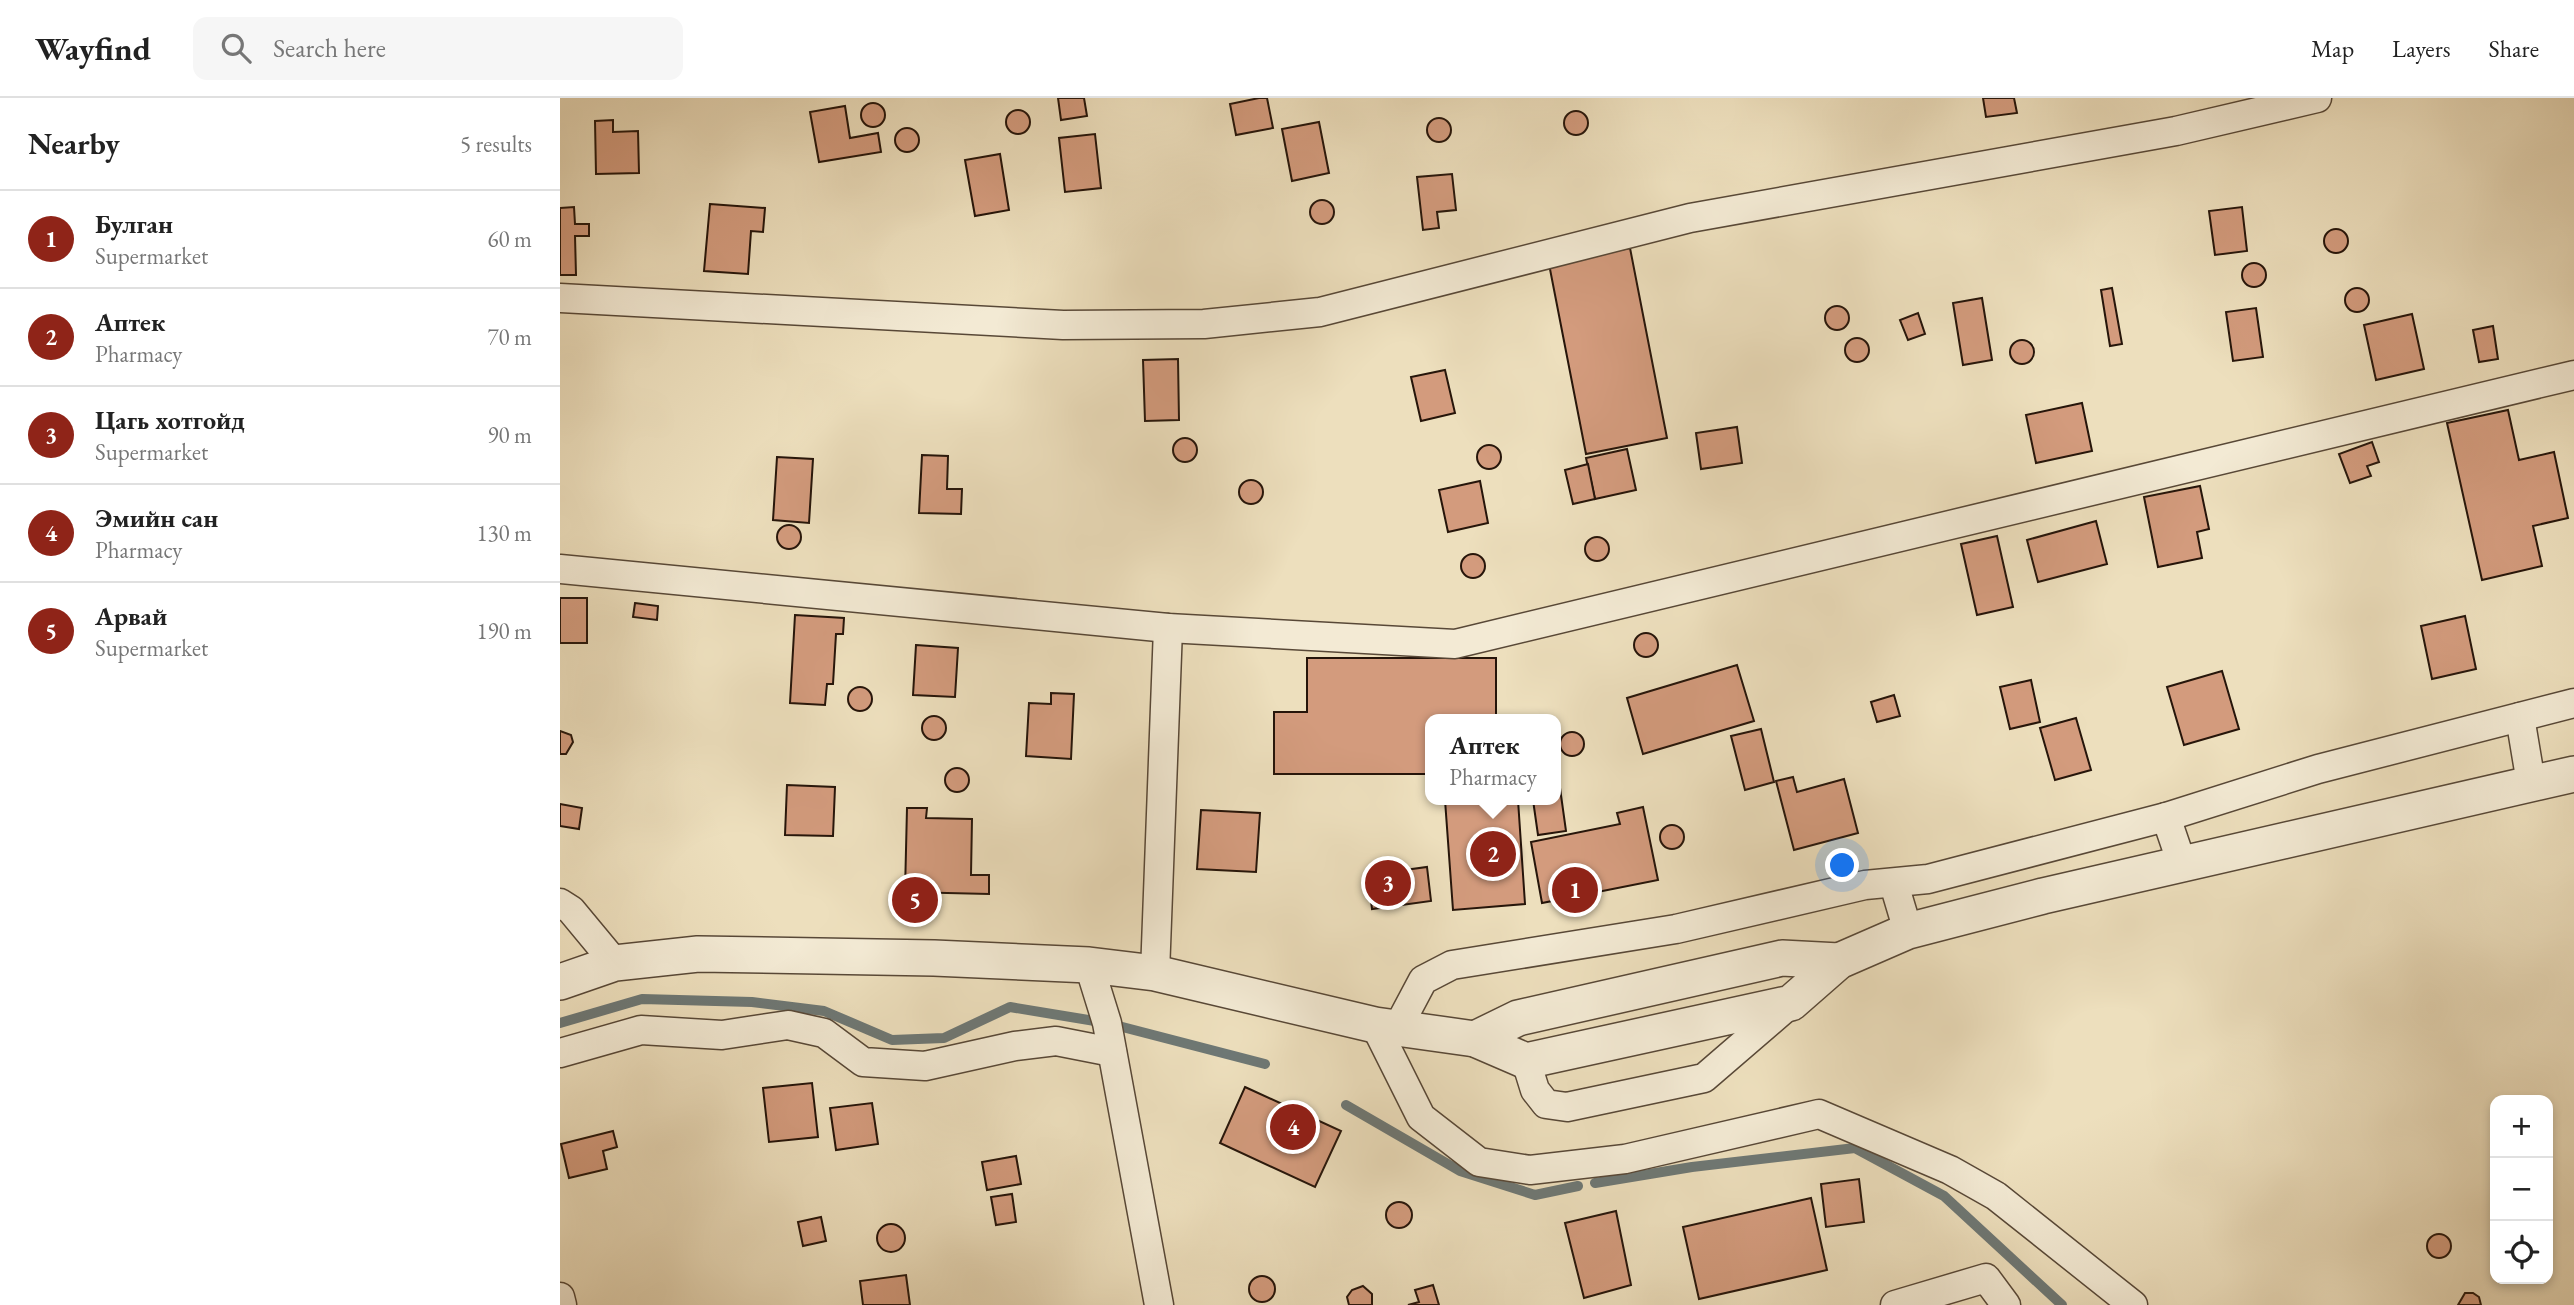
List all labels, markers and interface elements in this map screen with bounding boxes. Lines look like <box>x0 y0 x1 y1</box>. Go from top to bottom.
search box <box>193 17 683 80</box>
text: Wayfind <box>35 27 151 70</box>
icon: search <box>217 29 255 67</box>
text: Search here <box>273 31 386 65</box>
text: Map <box>2311 33 2354 64</box>
text: Layers <box>2392 33 2451 64</box>
text: Share <box>2489 33 2539 64</box>
text: Nearby <box>28 124 120 163</box>
text: 5 results <box>460 129 532 159</box>
text: Булган <box>95 207 173 241</box>
text: 1 <box>45 224 57 254</box>
text: 60 m <box>487 224 532 254</box>
text: Supermarket <box>95 241 208 271</box>
text: Аптек <box>95 305 165 339</box>
text: 2 <box>45 322 57 352</box>
text: 70 m <box>487 322 532 352</box>
text: Pharmacy <box>95 339 182 369</box>
text: Цагь хотгойд <box>95 403 245 437</box>
text: 3 <box>45 420 57 450</box>
text: 90 m <box>487 420 532 450</box>
text: Supermarket <box>95 437 208 467</box>
text: Эмийн сан <box>95 501 218 535</box>
text: 4 <box>45 518 57 548</box>
text: 130 m <box>476 518 532 548</box>
text: Pharmacy <box>95 535 182 565</box>
text: Арвай <box>95 599 167 633</box>
text: 5 <box>45 616 57 646</box>
text: 190 m <box>476 616 532 646</box>
text: Supermarket <box>95 633 208 663</box>
popup <box>1425 714 1561 805</box>
text: Аптек <box>1449 728 1520 762</box>
text: Pharmacy <box>1449 762 1537 792</box>
pin: 2 <box>1470 828 1516 880</box>
your location <box>1825 848 1859 882</box>
pin: 3 <box>1365 857 1411 909</box>
pin: 1 <box>1552 864 1598 916</box>
pin: 5 <box>892 874 938 926</box>
map controls <box>2490 1095 2553 1284</box>
button: + <box>2490 1095 2553 1158</box>
pin: 4 <box>1270 1101 1316 1153</box>
button: − <box>2490 1158 2553 1221</box>
button: locate <box>2490 1221 2553 1284</box>

